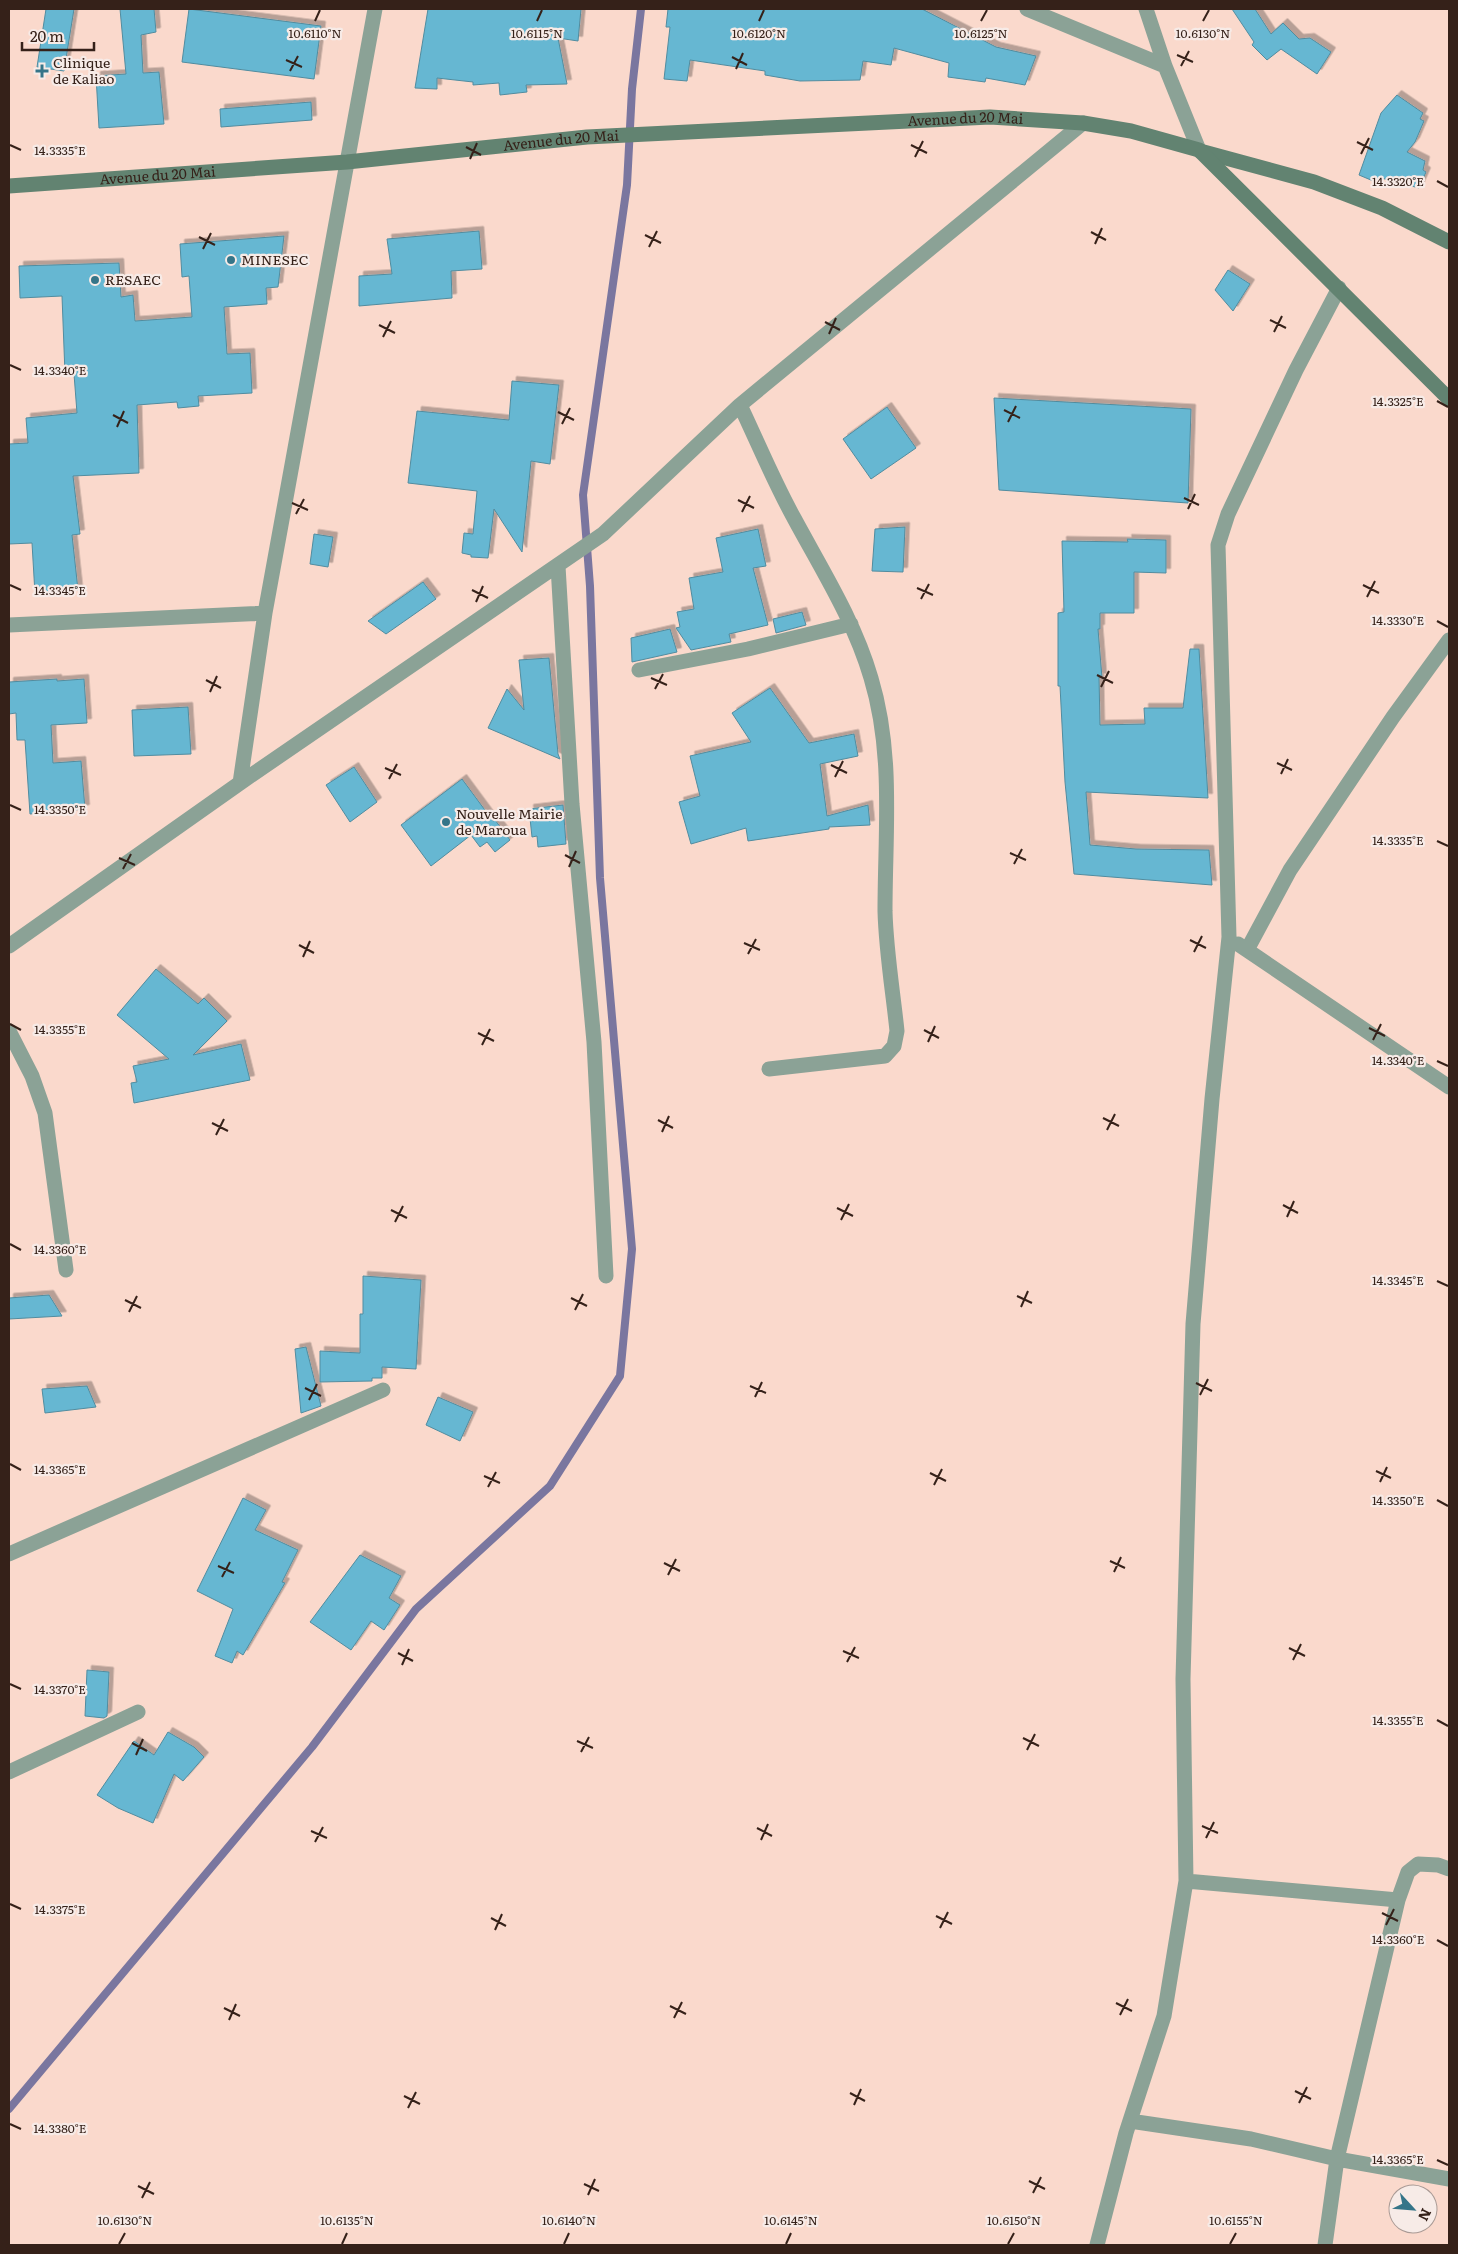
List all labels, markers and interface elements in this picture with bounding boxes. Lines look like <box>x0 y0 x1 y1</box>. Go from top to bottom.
scale bar <box>22 20 95 52</box>
text: 20 m <box>30 24 64 47</box>
text: 10.6110°N <box>289 24 341 42</box>
text: 10.6115°N <box>511 24 563 42</box>
text: 10.6120°N <box>732 24 786 42</box>
text: 10.6125°N <box>954 24 1008 42</box>
text: 10.6130°N <box>1176 24 1230 42</box>
place label: Clinique de Kaliao <box>53 52 114 88</box>
marker: Clinique de Kaliao <box>35 64 49 78</box>
street label: Avenue du 20 Mai <box>907 106 1024 130</box>
street label: Avenue du 20 Mai <box>502 124 620 155</box>
text: 14.3335°E <box>34 141 86 159</box>
street label: Avenue du 20 Mai <box>99 160 216 189</box>
text: 14.3320°E <box>1372 172 1424 190</box>
place label: MINESEC <box>241 249 309 269</box>
marker: MINESEC <box>225 254 237 266</box>
place label: RESAEC <box>105 269 161 289</box>
marker: RESAEC <box>89 274 101 286</box>
text: 14.3340°E <box>34 361 87 379</box>
text: 14.3325°E <box>1372 392 1424 410</box>
text: 14.3345°E <box>34 581 86 599</box>
text: 14.3330°E <box>1372 611 1425 629</box>
text: 14.3350°E <box>34 800 86 818</box>
place label: Nouvelle Mairie de Maroua <box>456 803 562 839</box>
marker: Nouvelle Mairie de Maroua <box>440 816 452 828</box>
text: 14.3335°E <box>1372 831 1424 849</box>
text: 14.3355°E <box>34 1020 86 1038</box>
text: 14.3340°E <box>1372 1051 1425 1069</box>
text: 14.3360°E <box>34 1240 87 1258</box>
text: 14.3345°E <box>1372 1271 1424 1289</box>
text: 14.3365°E <box>34 1460 86 1478</box>
text: 14.3350°E <box>1372 1491 1424 1509</box>
text: 14.3370°E <box>34 1680 86 1698</box>
text: 14.3355°E <box>1372 1711 1424 1729</box>
text: 14.3375°E <box>35 1900 86 1918</box>
text: 14.3360°E <box>1372 1930 1425 1948</box>
text: 14.3380°E <box>34 2119 87 2137</box>
text: 14.3365°E <box>1372 2150 1424 2168</box>
north arrow <box>1388 2184 1438 2234</box>
text: N <box>1414 2205 1437 2225</box>
text: 10.6130°N <box>98 2211 152 2229</box>
text: 10.6135°N <box>320 2211 374 2229</box>
text: 10.6140°N <box>542 2211 596 2229</box>
text: 10.6145°N <box>764 2211 818 2229</box>
text: 10.6150°N <box>987 2211 1041 2229</box>
text: 10.6155°N <box>1209 2211 1263 2229</box>

